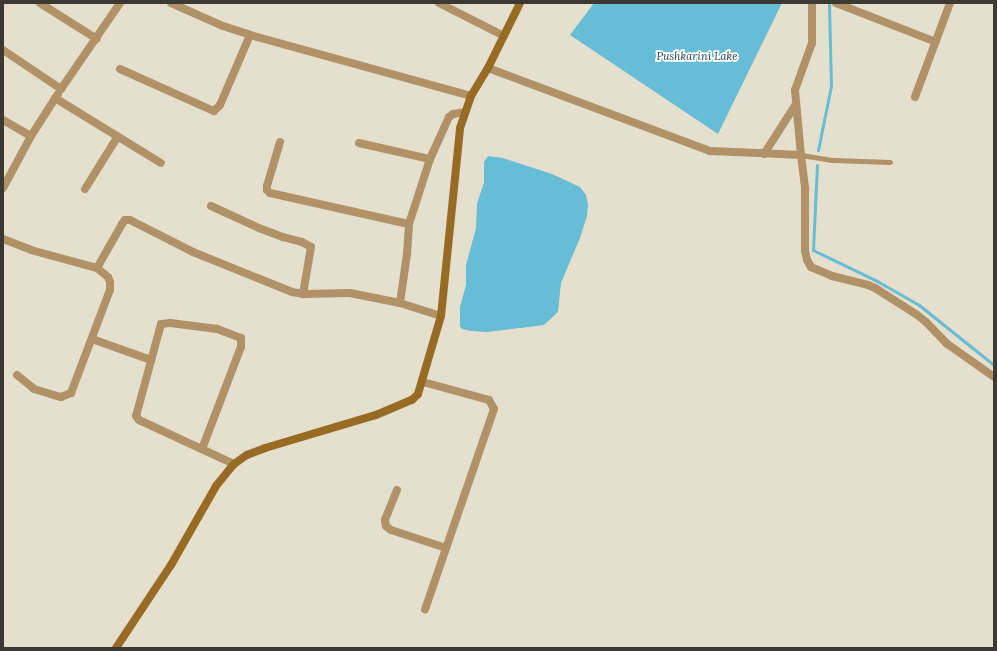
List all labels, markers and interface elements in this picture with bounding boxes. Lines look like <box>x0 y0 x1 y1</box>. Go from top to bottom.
water label: Pushkarini Lake <box>657 49 737 63</box>

